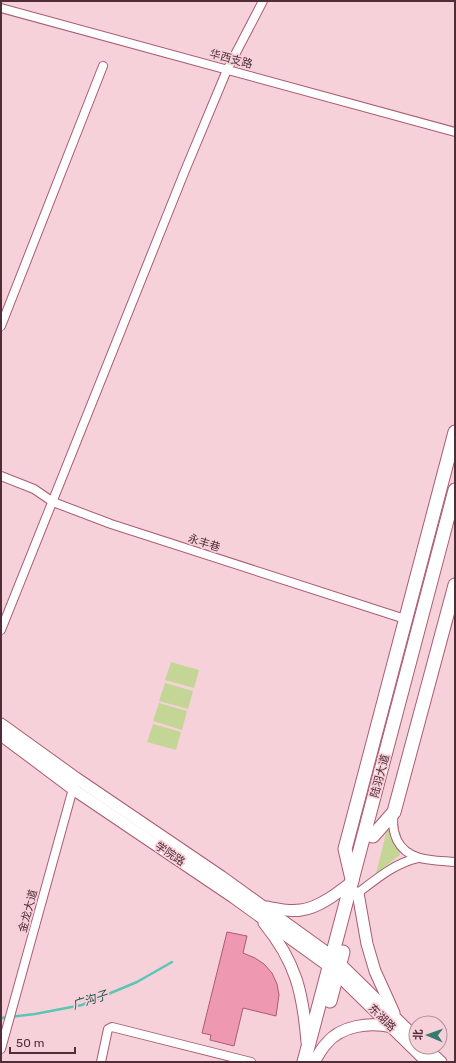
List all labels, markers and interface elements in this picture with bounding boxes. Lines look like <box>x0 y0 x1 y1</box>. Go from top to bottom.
street label: 华西支路 <box>208 47 254 71</box>
street label: 永丰巷 <box>186 532 222 554</box>
street label: 陆羽大道 <box>368 753 392 799</box>
street label: 学院路 <box>153 839 187 869</box>
street label: 金龙大道 <box>16 888 40 934</box>
water label: 广沟子 <box>71 987 110 1012</box>
street label: 东湖路 <box>366 1002 398 1034</box>
north arrow <box>408 1015 448 1055</box>
scale bar <box>10 1029 75 1055</box>
text: 北 <box>412 1029 425 1040</box>
text: 50 m <box>16 1036 44 1050</box>

